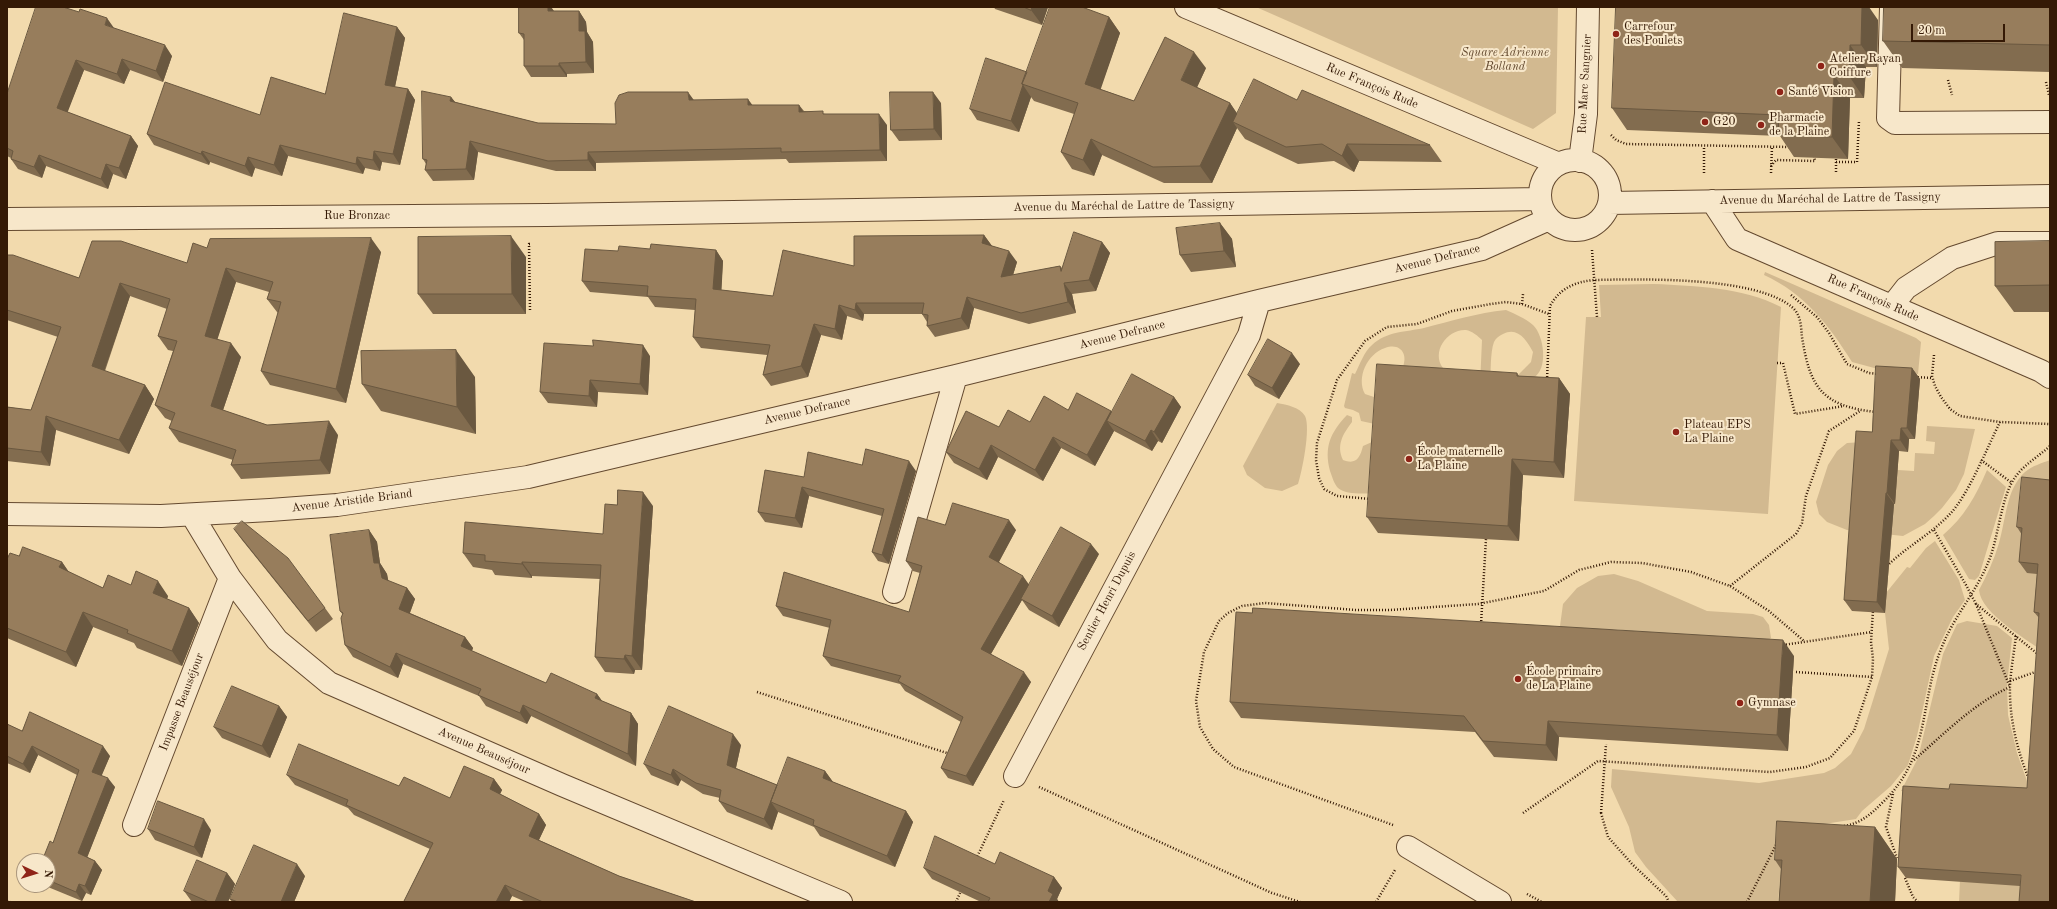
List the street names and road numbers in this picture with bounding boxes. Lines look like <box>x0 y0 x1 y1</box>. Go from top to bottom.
street label: Rue Marc Sangnier <box>1575 34 1595 134</box>
street label: Rue François Rude <box>1324 60 1420 112</box>
street label: Avenue du Maréchal de Lattre de Tassigny <box>1719 190 1941 208</box>
street label: Avenue du Maréchal de Lattre de Tassigny <box>1013 197 1235 215</box>
street label: Rue Bronzac <box>324 209 390 223</box>
street label: Avenue Defrance <box>1392 241 1482 277</box>
street label: Rue François Rude <box>1825 271 1921 325</box>
street label: Avenue Defrance <box>1077 317 1167 353</box>
street label: Avenue Defrance <box>762 394 852 428</box>
street label: Avenue Aristide Briand <box>291 486 413 516</box>
street label: Sentier Henri Dupuis <box>1075 549 1139 653</box>
street label: Impasse Beauséjour <box>157 651 207 753</box>
street label: Avenue Beauséjour <box>436 724 532 778</box>

